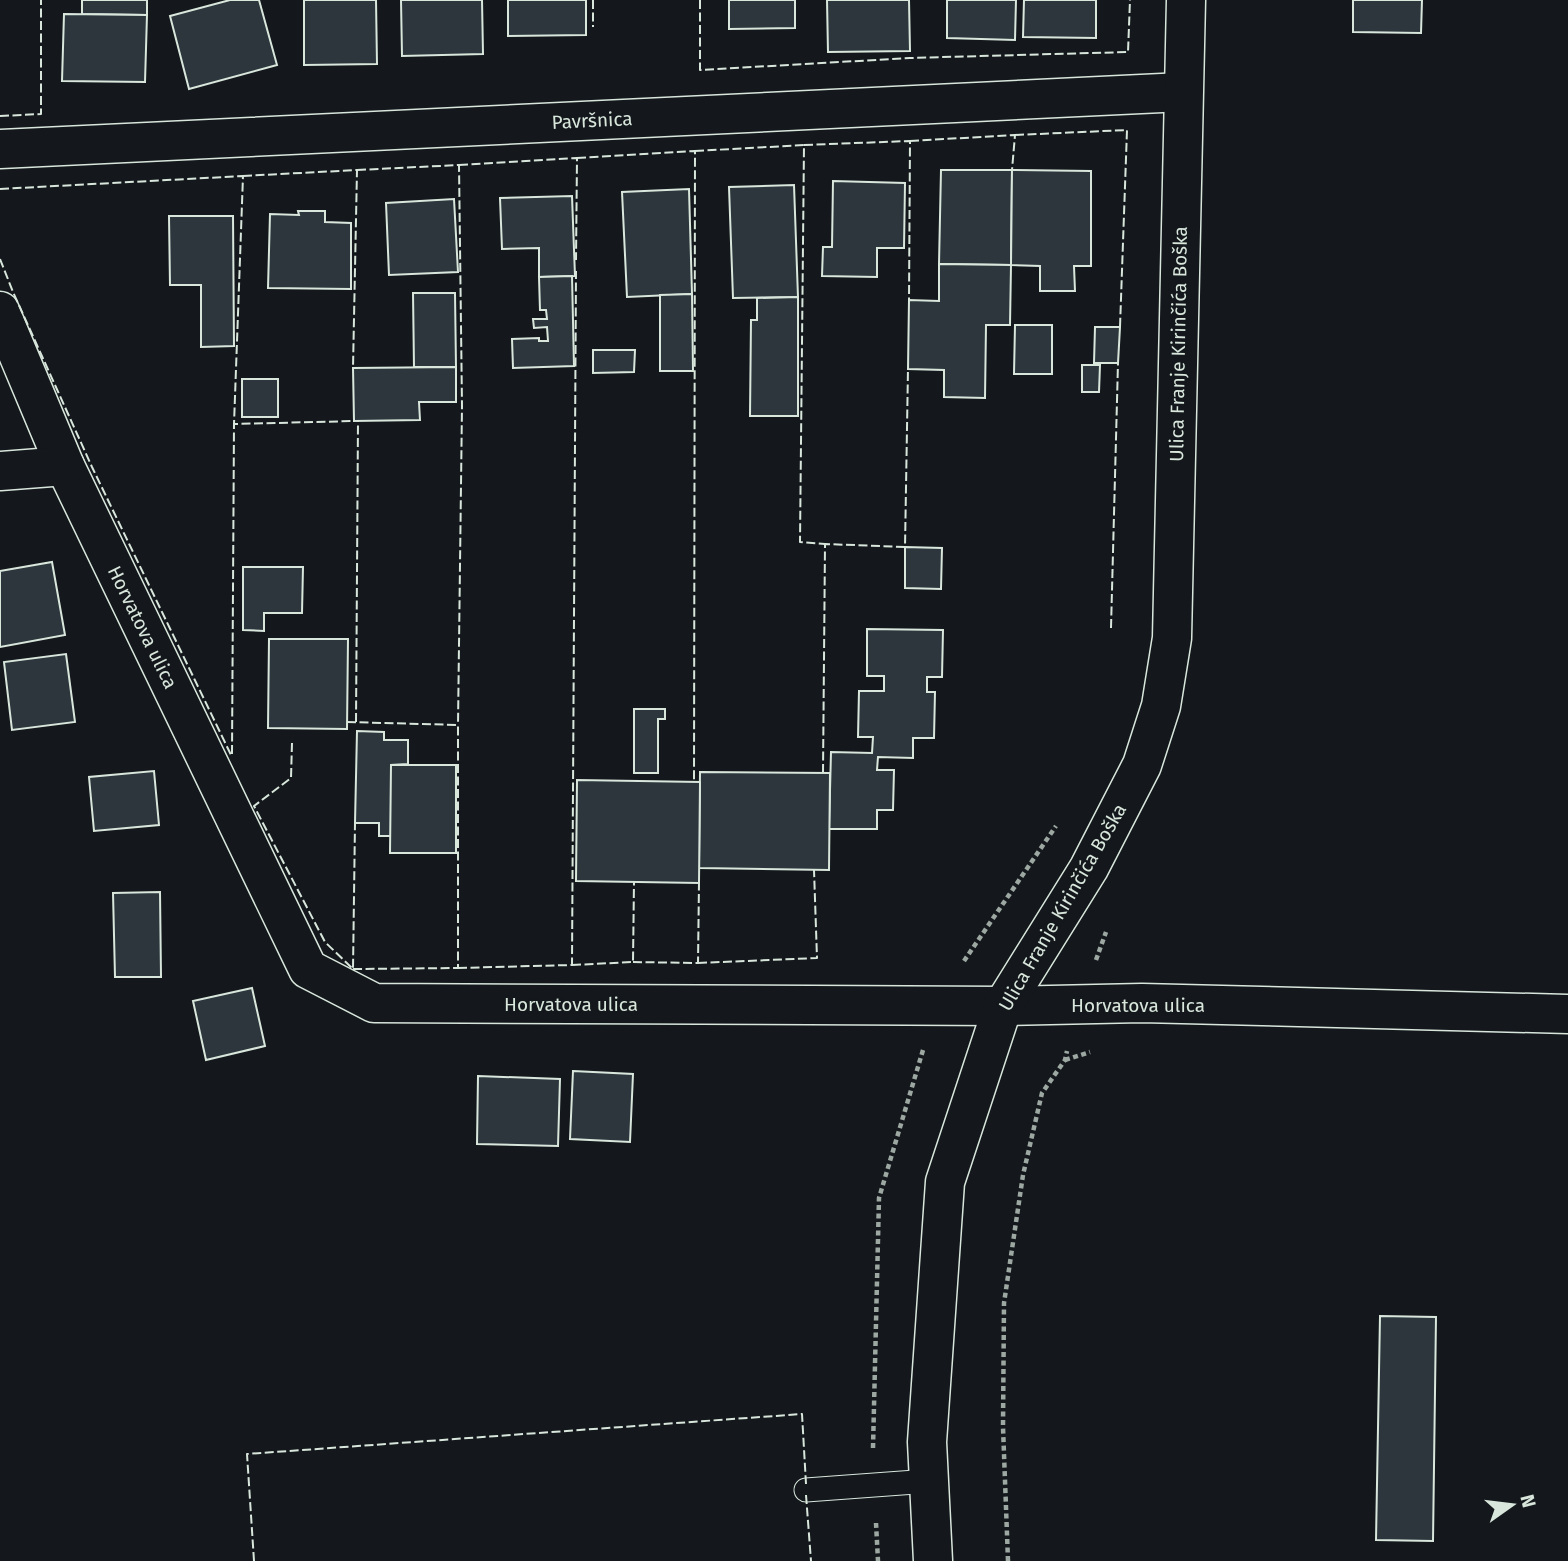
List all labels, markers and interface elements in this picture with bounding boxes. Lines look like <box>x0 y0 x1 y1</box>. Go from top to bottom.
street label: Pavršnica <box>551 107 633 134</box>
street label: Ulica Franje Kirinčića Boška <box>1165 226 1192 462</box>
street label: Horvatova ulica <box>103 562 182 692</box>
street label: Ulica Franje Kirinčića Boška <box>994 799 1131 1015</box>
street label: Horvatova ulica <box>504 993 638 1016</box>
street label: Horvatova ulica <box>1071 994 1205 1017</box>
north arrow <box>1477 1470 1547 1540</box>
text: N <box>1515 1492 1541 1510</box>

